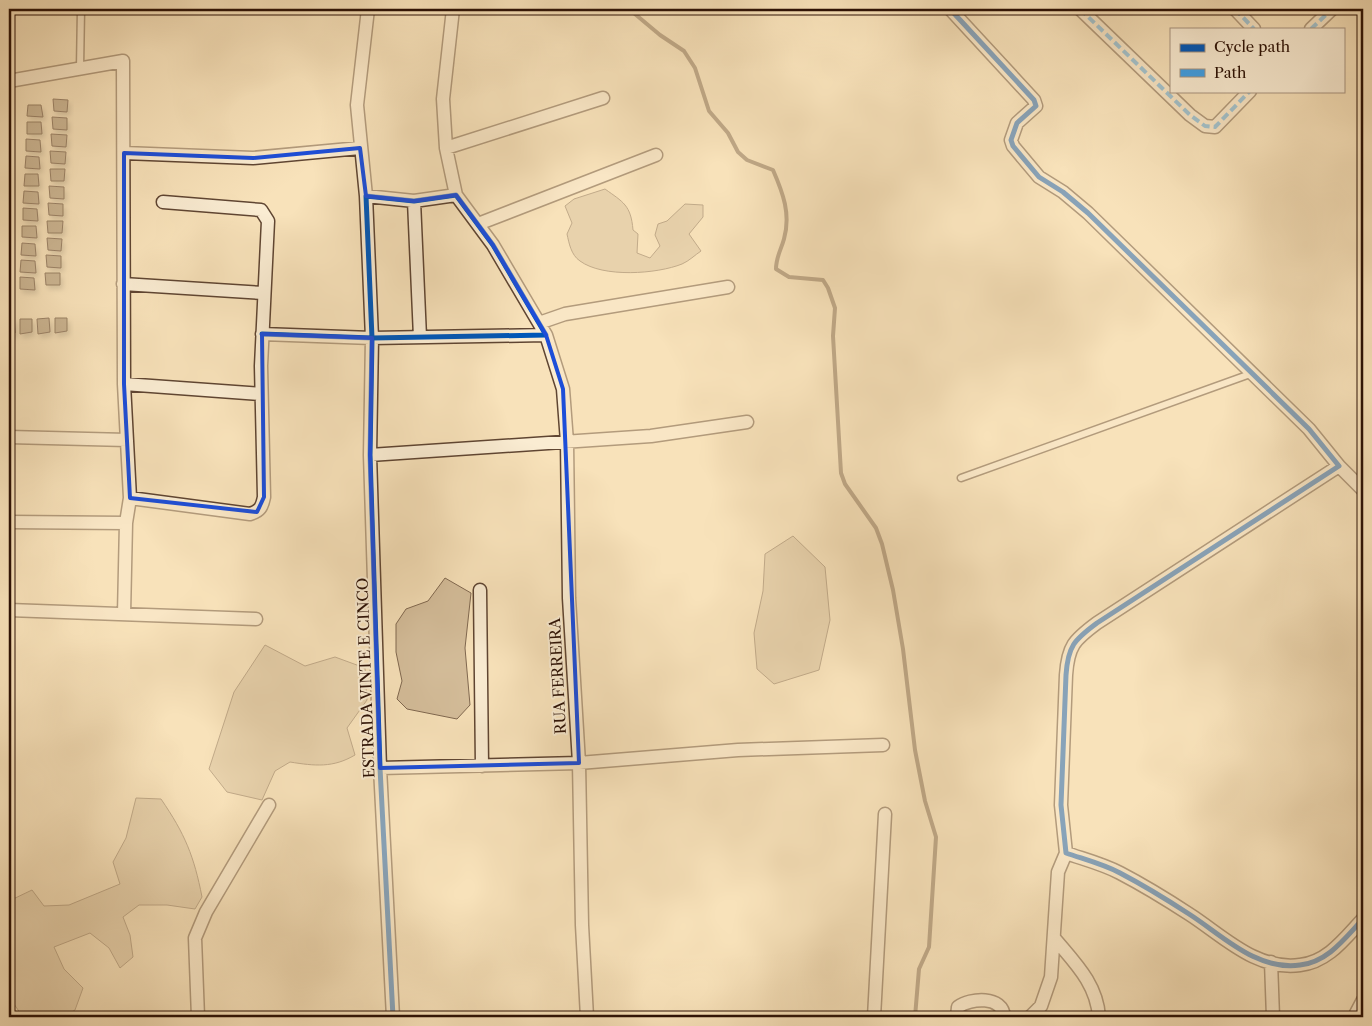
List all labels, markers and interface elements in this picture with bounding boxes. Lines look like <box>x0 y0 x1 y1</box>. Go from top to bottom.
legend <box>1170 28 1344 92</box>
text: Cycle path <box>1214 37 1291 56</box>
text: Path <box>1214 63 1247 82</box>
street label: ESTRADA VINTE E CINCO <box>353 577 378 779</box>
street label: RUA FERREIRA <box>545 617 570 735</box>

